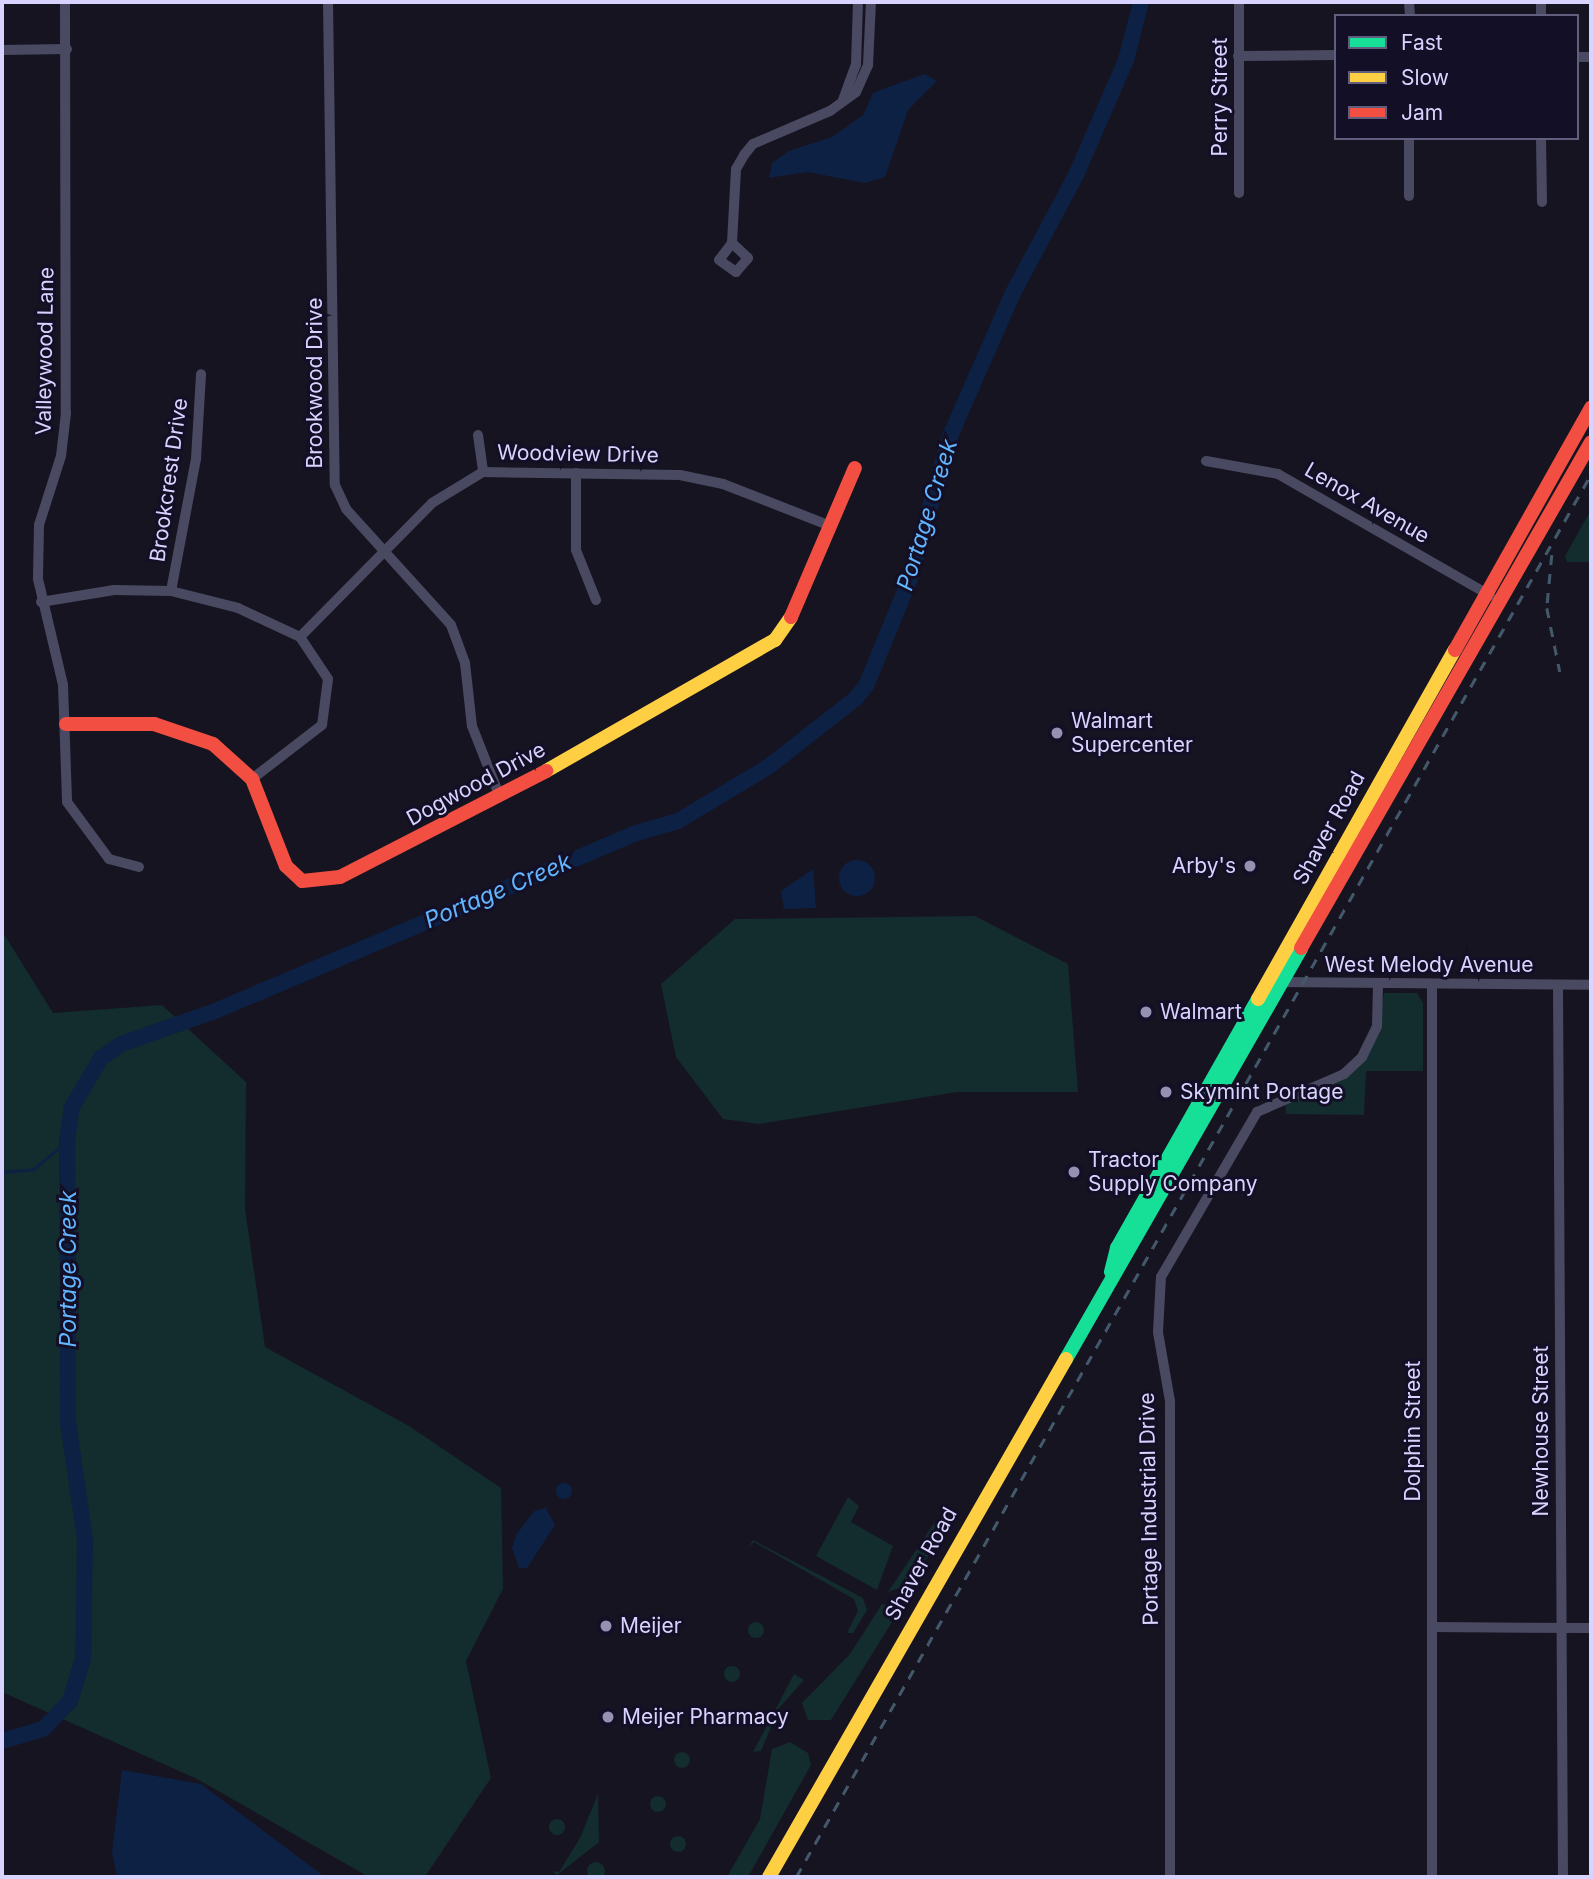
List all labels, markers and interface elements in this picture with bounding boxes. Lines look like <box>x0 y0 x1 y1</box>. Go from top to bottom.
legend <box>1334 14 1579 140</box>
text: Fast <box>1401 30 1443 55</box>
street label: Perry Street <box>1207 38 1233 156</box>
text: Slow <box>1401 65 1449 90</box>
text: Jam <box>1401 100 1443 125</box>
street label: Valleywood Lane <box>31 267 59 435</box>
street label: Brookwood Drive <box>302 298 328 468</box>
street label: Brookcrest Drive <box>145 396 193 564</box>
water label: Portage Creek <box>891 436 963 594</box>
street label: Woodview Drive <box>497 440 659 468</box>
street label: Lenox Avenue <box>1300 457 1434 549</box>
place label: Walmart Supercenter <box>1071 708 1193 758</box>
marker: Walmart Supercenter <box>1049 725 1065 741</box>
street label: Dogwood Drive <box>402 737 550 831</box>
street label: Shaver Road <box>1288 767 1370 889</box>
water label: Portage Creek <box>420 848 576 934</box>
place label: Arby's <box>1172 853 1236 879</box>
marker: Arby's <box>1242 858 1258 874</box>
street label: West Melody Avenue <box>1324 952 1534 978</box>
place label: Walmart <box>1160 999 1242 1025</box>
marker: Walmart <box>1138 1004 1154 1020</box>
place label: Skymint Portage <box>1180 1079 1343 1105</box>
marker: Skymint Portage <box>1158 1084 1174 1100</box>
place label: Tractor Supply Company <box>1088 1147 1258 1197</box>
marker: Tractor Supply Company <box>1066 1164 1082 1180</box>
water label: Portage Creek <box>54 1191 82 1347</box>
street label: Newhouse Street <box>1528 1346 1554 1516</box>
street label: Dolphin Street <box>1400 1361 1426 1501</box>
street label: Portage Industrial Drive <box>1134 1392 1164 1626</box>
street label: Shaver Road <box>880 1503 962 1625</box>
place label: Meijer <box>620 1613 682 1639</box>
marker: Meijer <box>598 1618 614 1634</box>
place label: Meijer Pharmacy <box>622 1704 789 1730</box>
marker: Meijer Pharmacy <box>600 1709 616 1725</box>

